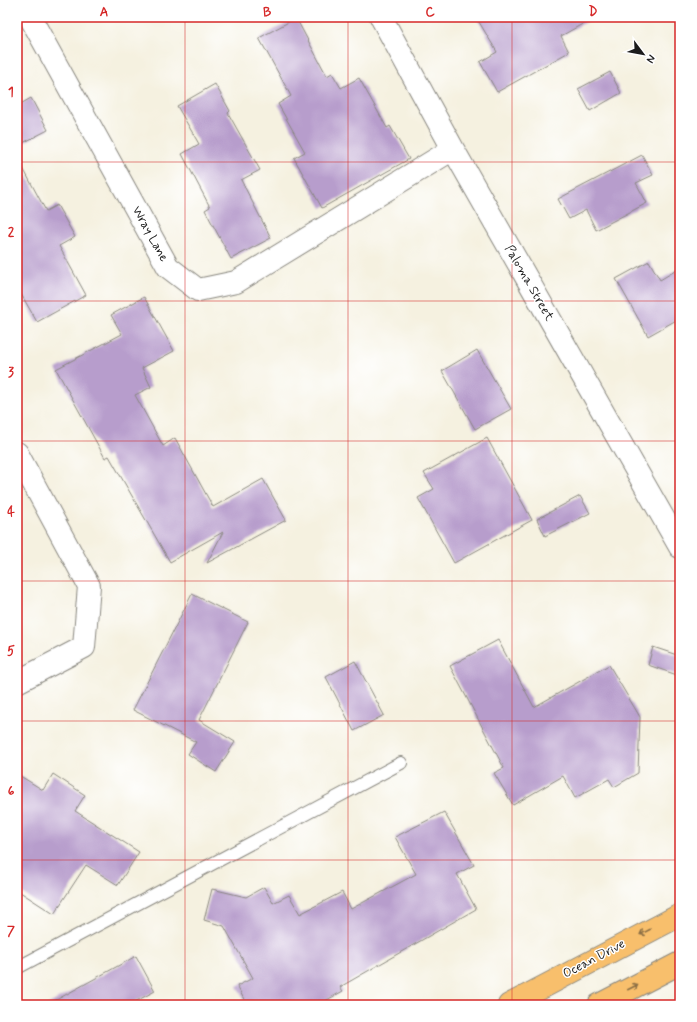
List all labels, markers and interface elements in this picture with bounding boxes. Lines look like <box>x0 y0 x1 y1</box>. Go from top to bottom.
text: A <box>100 4 108 21</box>
text: B <box>263 4 272 21</box>
text: C <box>425 4 435 21</box>
text: D <box>589 4 598 21</box>
north arrow <box>623 34 663 74</box>
text: N <box>643 52 659 66</box>
text: 1 <box>8 84 14 101</box>
street label: Wray Lane <box>128 203 172 265</box>
text: 2 <box>8 224 15 241</box>
street label: Paloma Street <box>500 242 558 324</box>
text: 3 <box>8 364 14 381</box>
text: 4 <box>7 504 15 521</box>
text: 5 <box>7 643 15 660</box>
text: 6 <box>8 783 15 800</box>
text: 7 <box>7 923 15 940</box>
one-way arrow <box>639 929 651 936</box>
street label: Ocean Drive <box>560 935 628 983</box>
one-way arrow <box>627 983 639 990</box>

